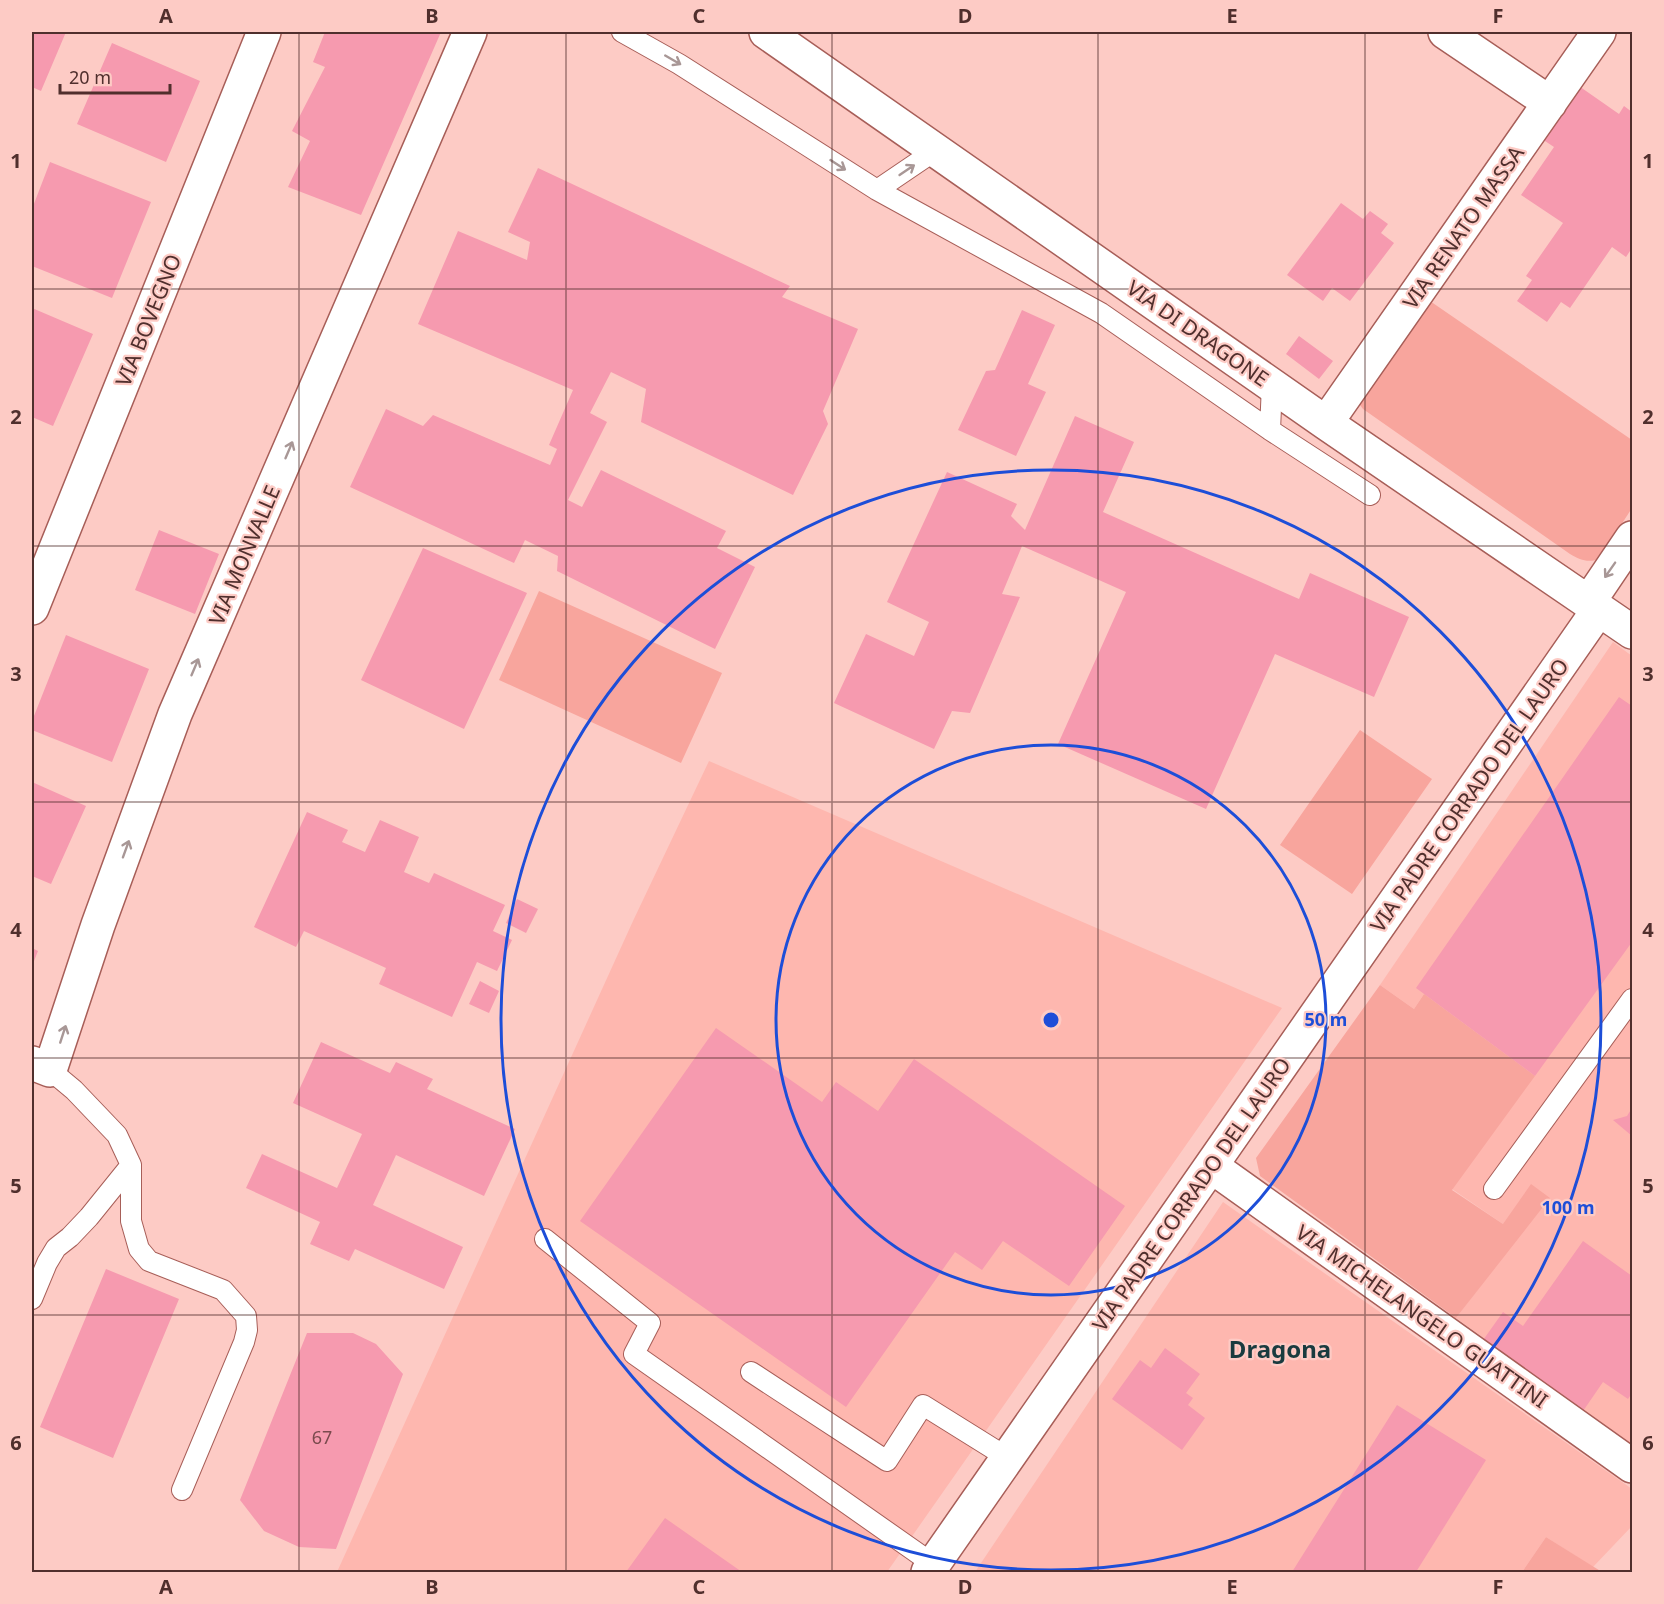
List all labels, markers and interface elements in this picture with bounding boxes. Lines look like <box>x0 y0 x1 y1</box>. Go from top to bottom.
text: A <box>159 2 173 29</box>
text: B <box>425 2 439 29</box>
text: C <box>693 2 706 29</box>
text: D <box>958 2 972 29</box>
text: E <box>1226 2 1238 29</box>
text: F <box>1493 2 1503 29</box>
one-way arrow <box>664 55 681 67</box>
scale bar <box>60 57 170 95</box>
text: 20 m <box>69 65 111 89</box>
street label: VIA RENATO MASSA <box>1396 139 1530 314</box>
text: 1 <box>10 147 22 174</box>
text: 1 <box>1642 147 1654 174</box>
one-way arrow <box>829 159 845 171</box>
one-way arrow <box>898 164 914 176</box>
street label: VIA BOVEGNO <box>109 250 187 390</box>
street label: VIA DI DRAGONE <box>1121 274 1275 392</box>
text: 2 <box>10 403 22 430</box>
text: 2 <box>1642 403 1654 430</box>
one-way arrow <box>284 441 295 459</box>
street label: VIA MONVALLE <box>202 481 286 629</box>
one-way arrow <box>1604 562 1616 578</box>
street label: VIA PADRE CORRADO DEL LAURO <box>1363 653 1575 937</box>
one-way arrow <box>190 658 201 677</box>
text: 3 <box>10 660 22 687</box>
text: 3 <box>1642 660 1654 687</box>
one-way arrow <box>121 840 132 859</box>
text: 4 <box>10 916 22 943</box>
text: 4 <box>1642 916 1654 943</box>
text: 50 m <box>1305 1007 1347 1031</box>
centre of rings <box>1041 1010 1061 1030</box>
one-way arrow <box>58 1025 69 1044</box>
street label: VIA PADRE CORRADO DEL LAURO <box>1085 1052 1297 1336</box>
text: 5 <box>10 1172 22 1199</box>
text: 5 <box>1642 1172 1654 1199</box>
text: 100 m <box>1541 1195 1595 1219</box>
street label: VIA MICHELANGELO GUATTINI <box>1291 1218 1553 1414</box>
district label: Dragona <box>1229 1332 1331 1365</box>
house number: 67 <box>312 1425 332 1449</box>
text: 6 <box>10 1429 22 1456</box>
text: 6 <box>1642 1429 1654 1456</box>
text: A <box>159 1573 173 1600</box>
text: B <box>425 1573 439 1600</box>
text: C <box>693 1573 706 1600</box>
text: D <box>958 1573 972 1600</box>
text: E <box>1226 1573 1238 1600</box>
text: F <box>1493 1573 1503 1600</box>

